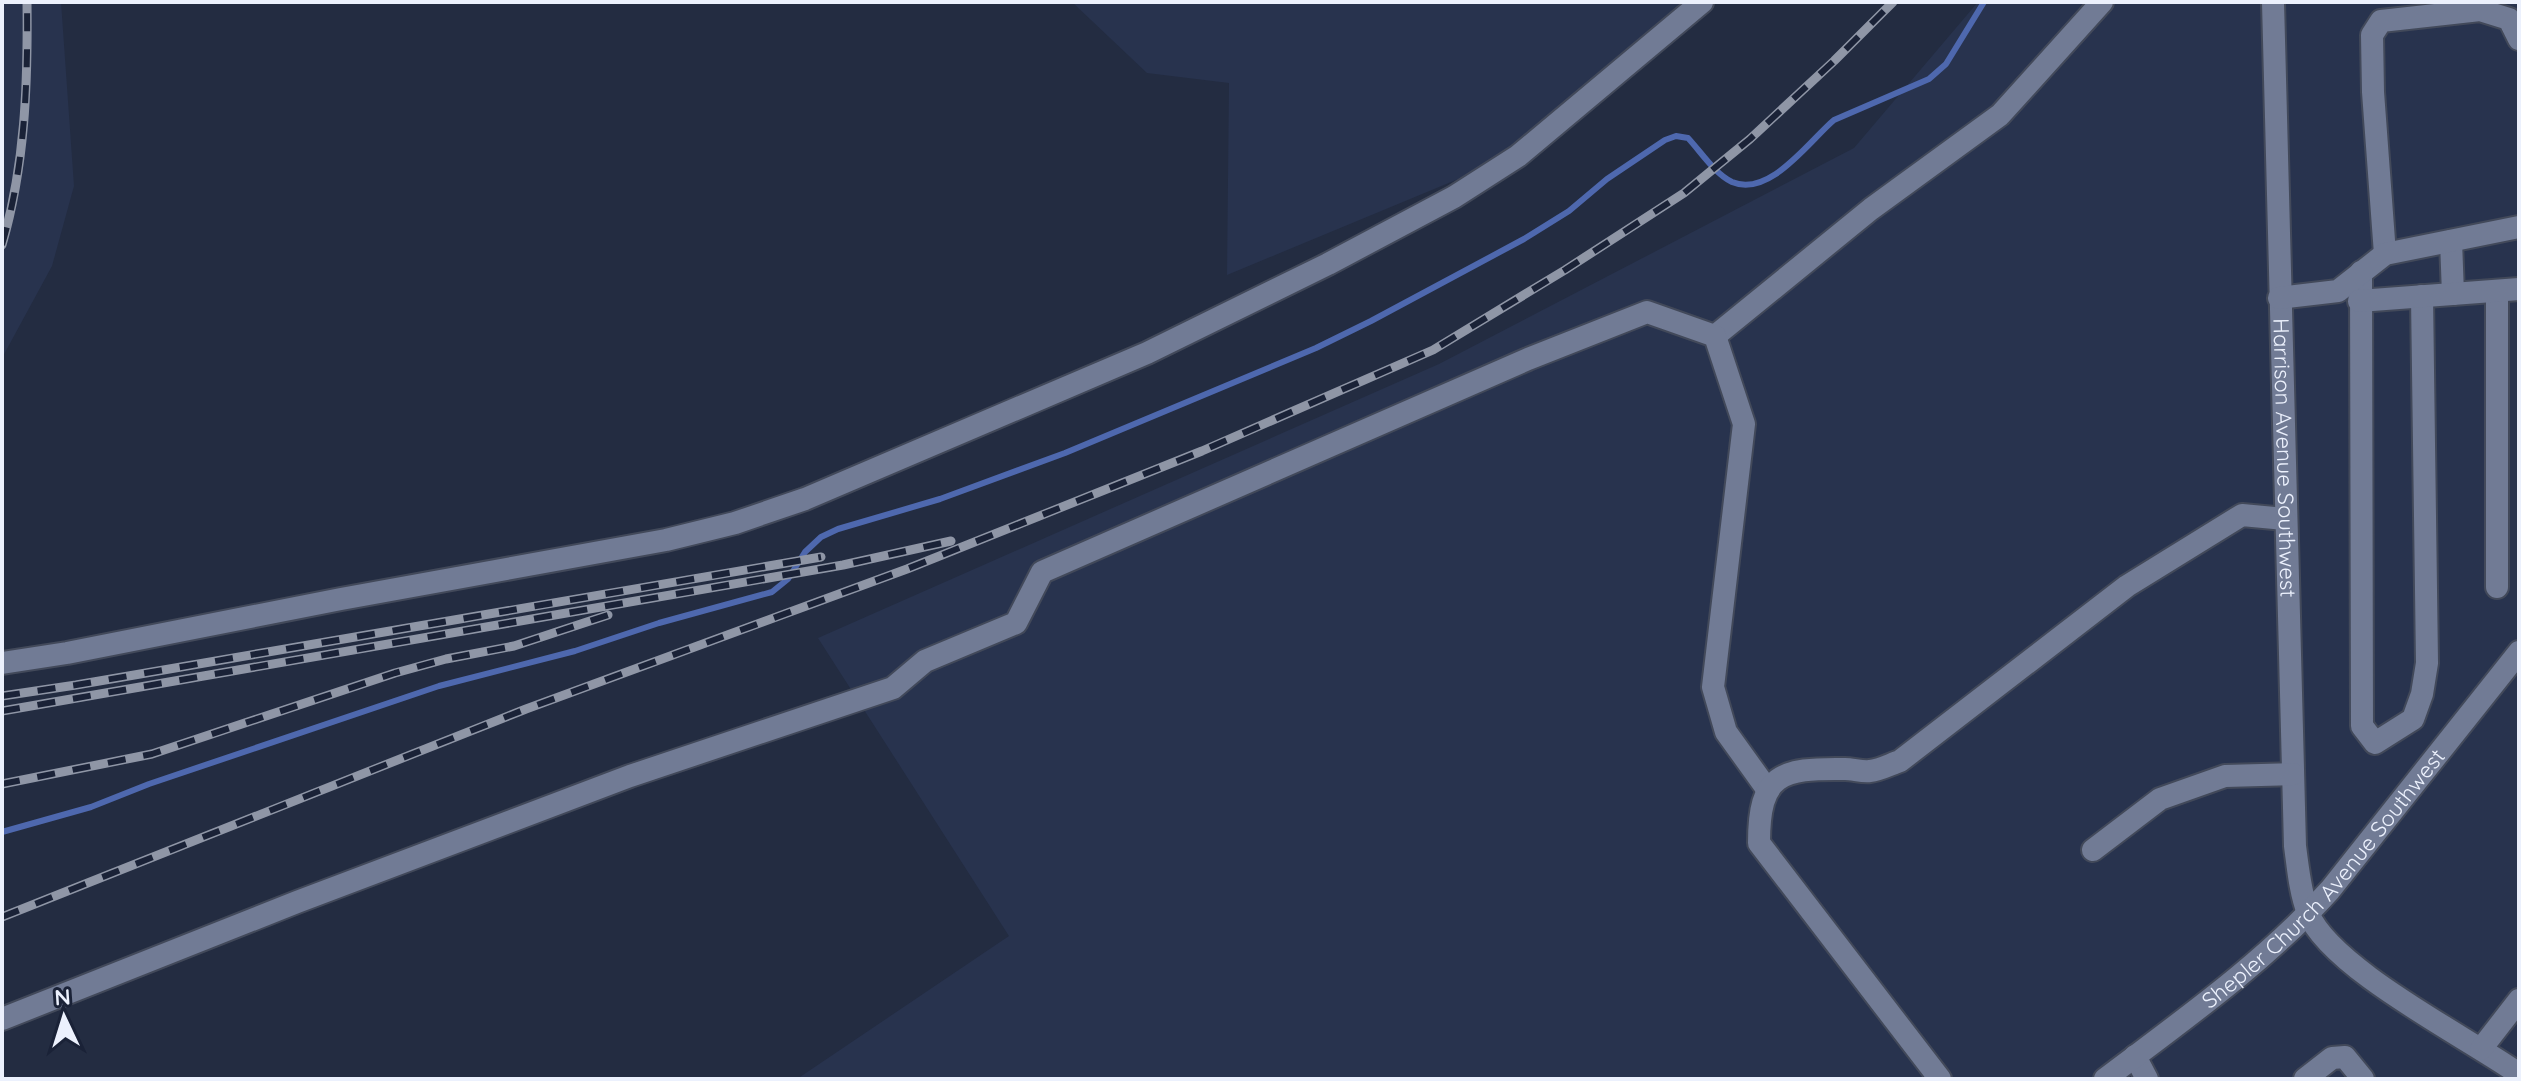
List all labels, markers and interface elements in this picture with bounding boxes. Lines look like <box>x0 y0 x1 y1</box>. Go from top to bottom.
street label: Harrison Avenue Southwest <box>2267 318 2303 598</box>
street label: Shepler Church Avenue Southwest <box>2196 743 2451 1015</box>
north arrow <box>24 977 104 1057</box>
text: N <box>54 983 72 1012</box>

